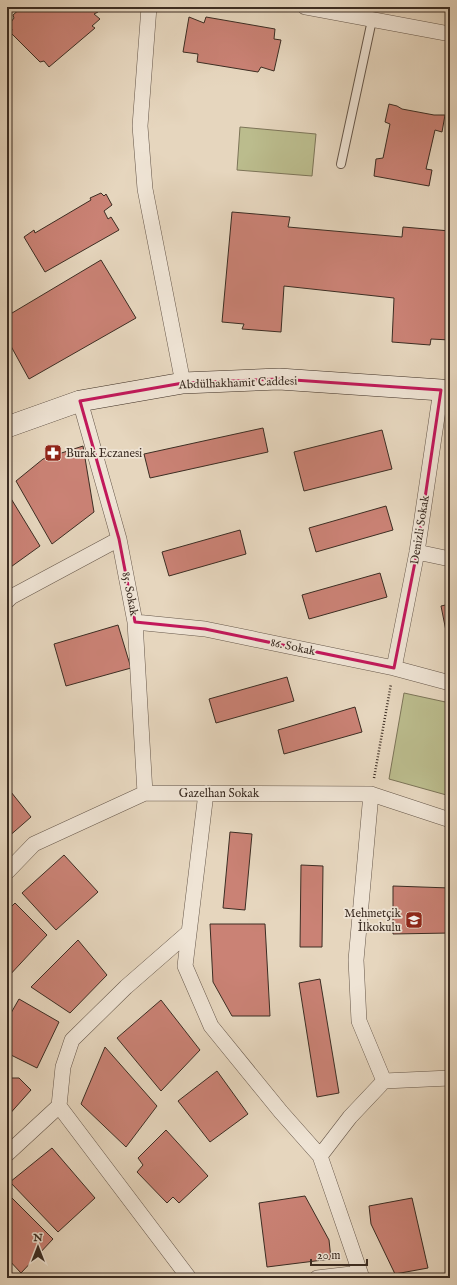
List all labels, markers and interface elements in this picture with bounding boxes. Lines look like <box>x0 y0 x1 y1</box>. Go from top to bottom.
street label: Abdülhakhamit Caddesi <box>177 373 298 393</box>
pharmacy icon: Burak Eczanesi <box>43 443 63 463</box>
place label: Burak Eczanesi <box>66 446 142 461</box>
street label: Denizli Sokak <box>407 494 433 566</box>
street label: 85. Sokak <box>118 571 142 618</box>
street label: 86. Sokak <box>269 635 317 659</box>
street label: Gazelhan Sokak <box>179 786 260 801</box>
place label: Mehmetçik İlkokulu <box>344 906 402 935</box>
school or university icon: Mehmetçik İlkokulu <box>404 910 424 930</box>
north arrow <box>18 1227 58 1267</box>
text: N <box>32 1231 43 1245</box>
scale bar <box>311 1241 367 1267</box>
text: 20 m <box>317 1248 340 1263</box>

